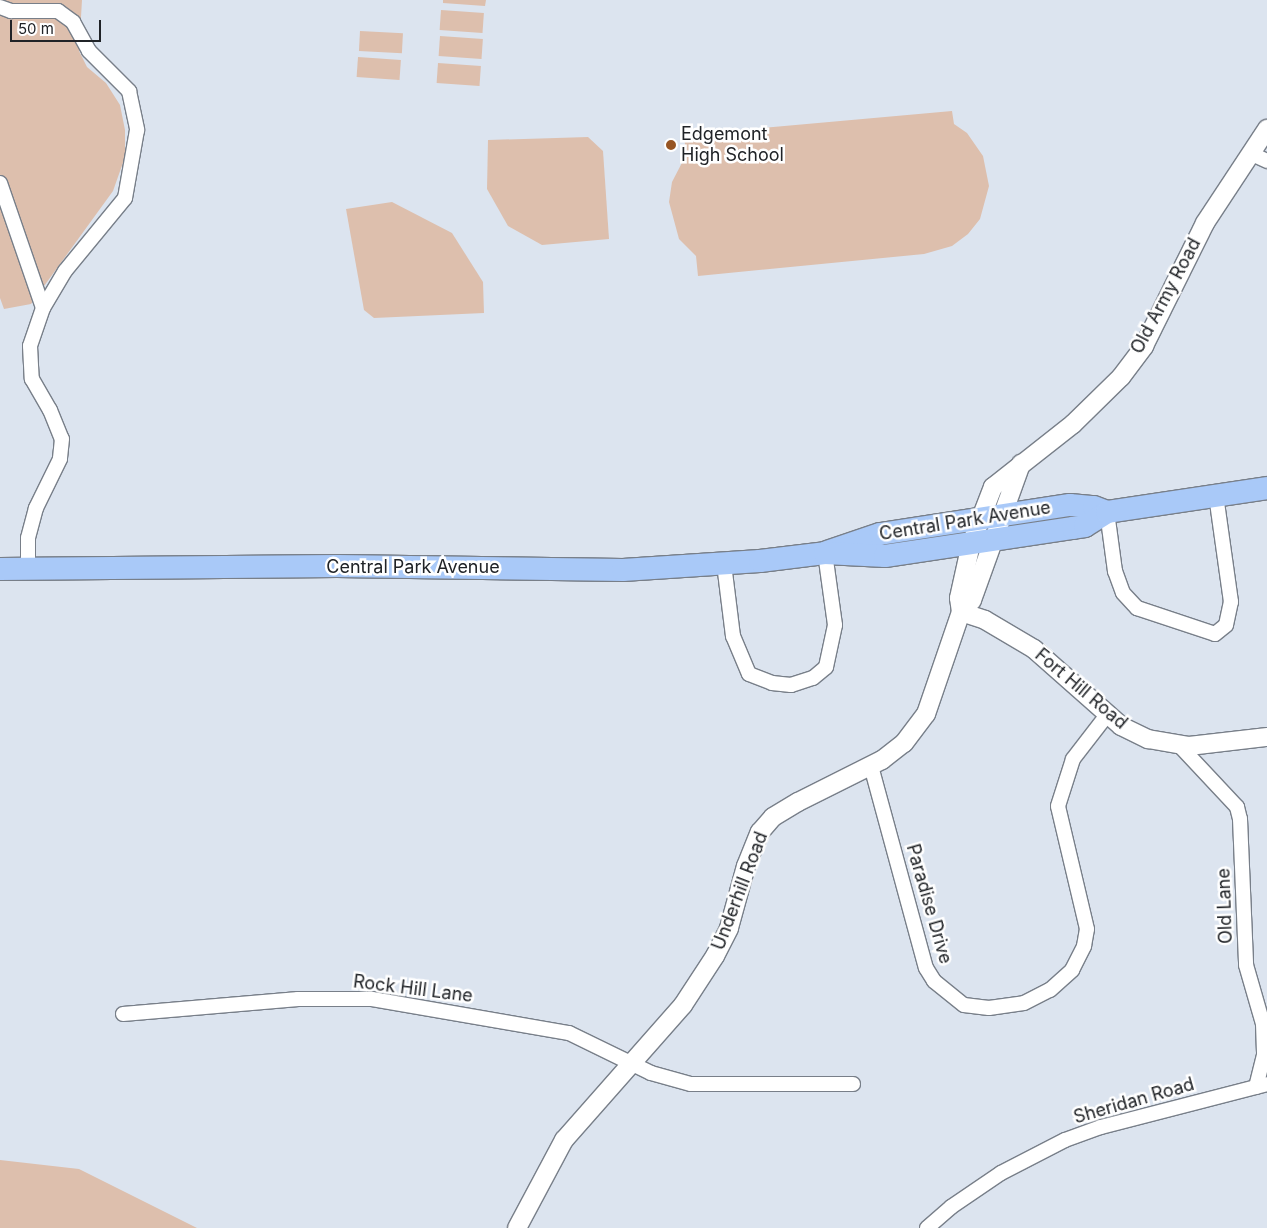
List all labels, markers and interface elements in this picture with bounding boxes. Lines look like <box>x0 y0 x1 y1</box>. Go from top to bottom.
scale bar <box>12 10 104 42</box>
text: 50 m <box>18 19 54 38</box>
place label: Edgemont High School <box>681 124 784 166</box>
marker: Edgemont High School <box>665 139 677 151</box>
street label: Old Army Road <box>1126 235 1206 357</box>
street label: Central Park Avenue <box>878 497 1052 545</box>
street label: Central Park Avenue <box>326 556 500 578</box>
street label: Fort Hill Road <box>1031 644 1131 734</box>
street label: Underhill Road <box>708 829 772 953</box>
street label: Paradise Drive <box>902 842 956 966</box>
street label: Old Lane <box>1213 868 1237 944</box>
street label: Rock Hill Lane <box>352 971 474 1007</box>
street label: Sheridan Road <box>1071 1073 1197 1129</box>

